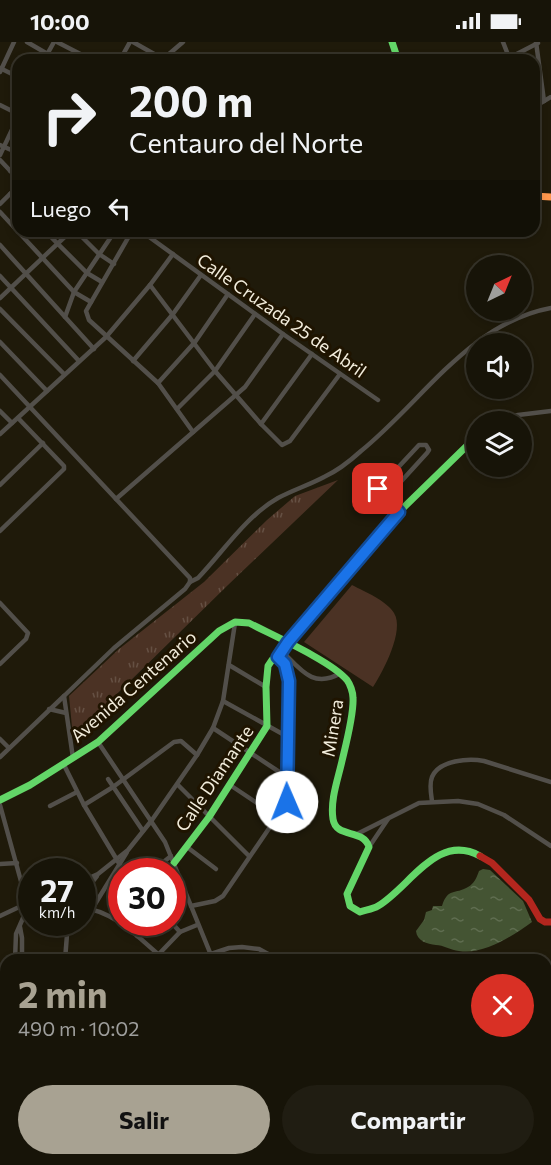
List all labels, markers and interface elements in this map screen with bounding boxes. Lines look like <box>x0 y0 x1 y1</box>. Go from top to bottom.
text: 10:00 <box>30 8 90 35</box>
text: 200 m <box>129 74 253 126</box>
icon: right <box>30 78 108 156</box>
text: Centauro del Norte <box>129 126 363 159</box>
icon: left <box>103 192 136 225</box>
text: Luego <box>30 195 91 222</box>
street label: Calle Cruzada 25 de Abril <box>193 248 371 382</box>
north arrow <box>466 255 532 321</box>
map controls <box>466 255 532 477</box>
button: sound <box>466 333 532 399</box>
button: layers <box>466 411 532 477</box>
pin <box>352 463 403 514</box>
icon: arrive <box>361 472 394 505</box>
street label: Avenida Centenario <box>66 625 200 747</box>
street label: Minera <box>317 698 347 758</box>
street label: Calle Diamante <box>170 721 258 835</box>
position arrow <box>255 770 319 834</box>
speed limit sign: 30 <box>108 858 186 936</box>
text: 27 <box>40 871 74 908</box>
text: km/h <box>39 903 75 921</box>
text: 2 min <box>18 971 108 1015</box>
button: close <box>471 974 534 1037</box>
text: 490 m · 10:02 <box>18 1016 139 1040</box>
button: Salir <box>18 1085 270 1154</box>
button: Compartir <box>282 1085 534 1154</box>

